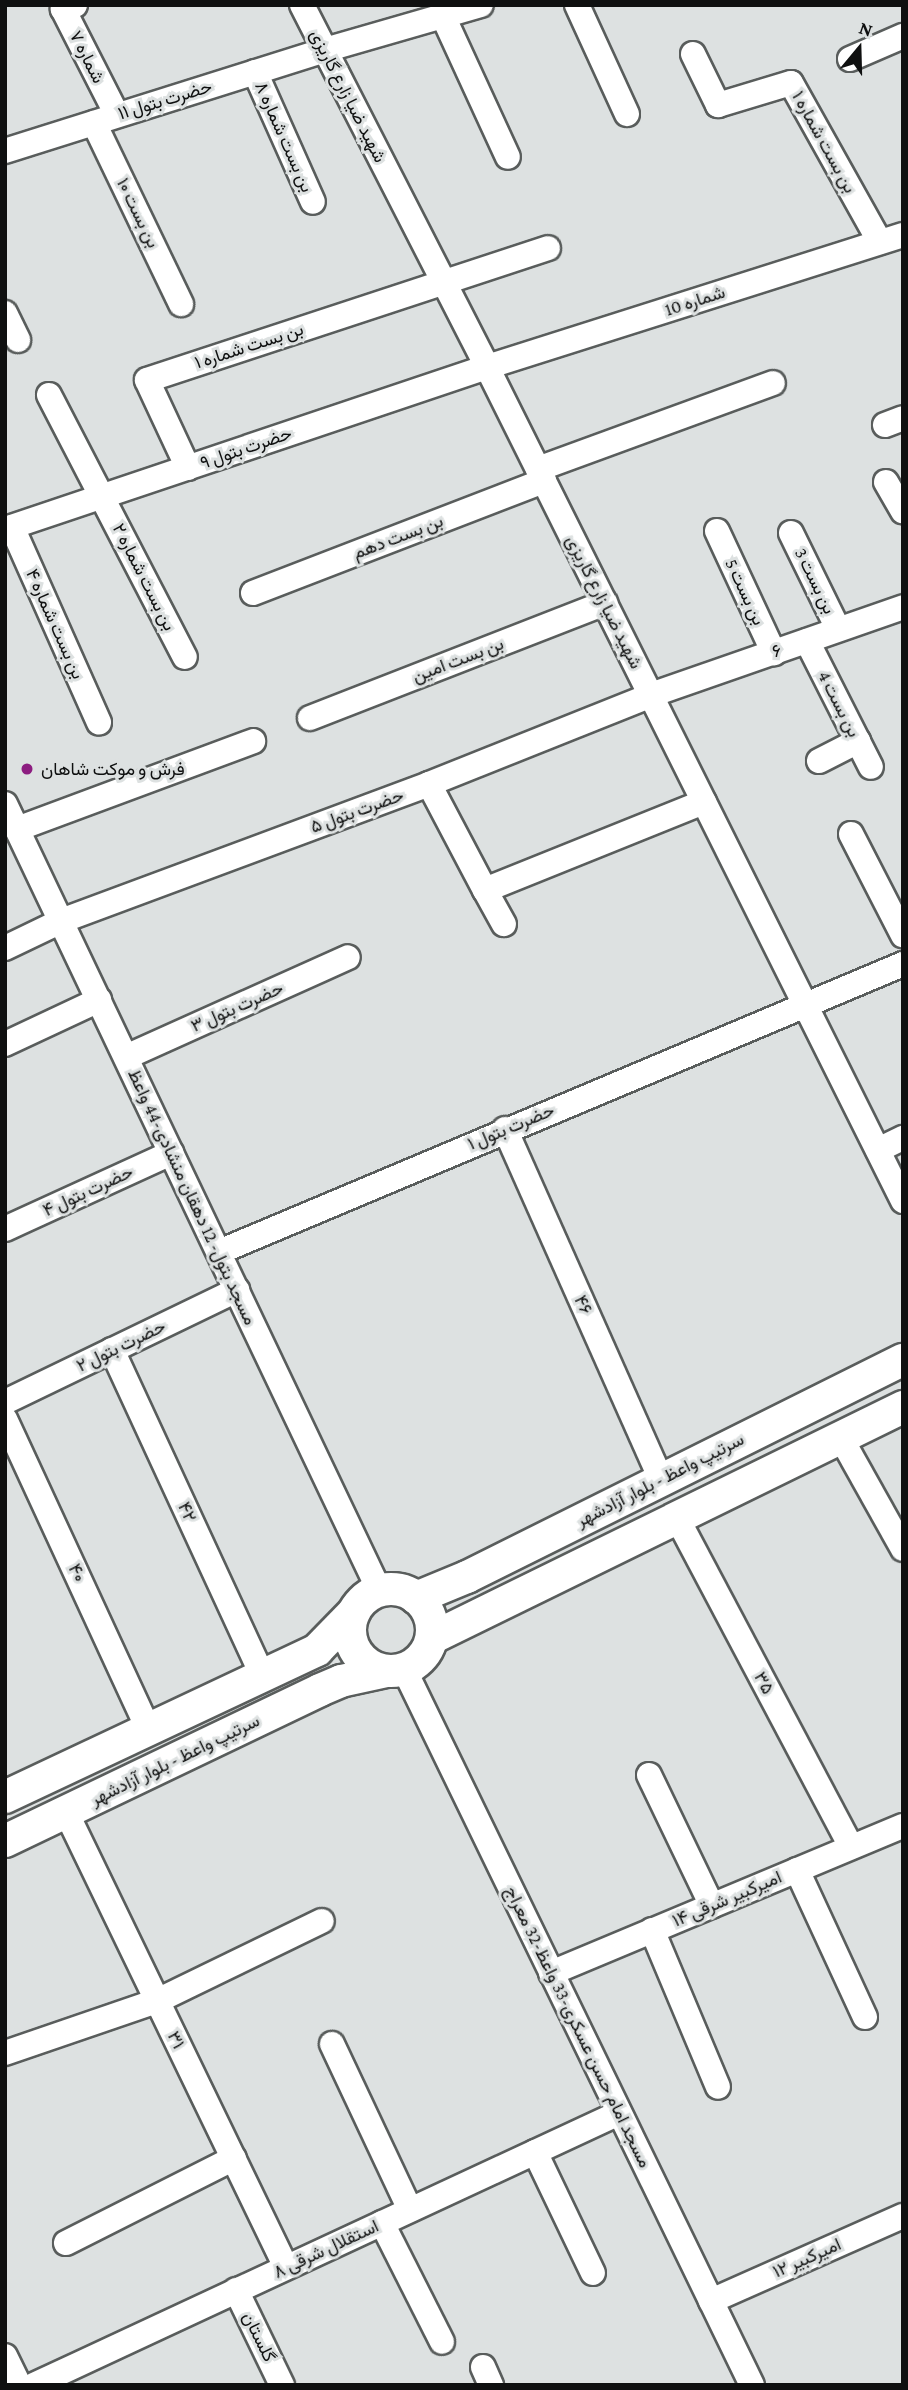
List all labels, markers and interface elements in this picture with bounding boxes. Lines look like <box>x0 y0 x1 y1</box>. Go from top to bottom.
north arrow <box>824 14 894 84</box>
text: N <box>856 17 876 41</box>
street label: شهید ضیا زارع گاریزی <box>305 26 391 166</box>
street label: شماره ۷ <box>65 27 109 87</box>
street label: حضرت بتول ۱۱ <box>115 75 215 125</box>
street label: بن بست شماره ۸ <box>250 78 318 196</box>
street label: بن بست شماره ۱ <box>787 87 861 197</box>
street label: بن بست ۱۰ <box>112 175 164 251</box>
street label: شماره 10 <box>662 281 728 321</box>
street label: بن بست شماره ۱ <box>192 318 306 374</box>
street label: حضرت بتول ۹ <box>197 422 295 474</box>
street label: بن بست دهم <box>350 510 446 564</box>
street label: بن بست شماره ۲ <box>108 520 180 634</box>
street label: شهید ضیا زارع گاریزی <box>561 532 647 672</box>
street label: بن بست 3 <box>790 544 840 618</box>
street label: بن بست 5 <box>720 555 770 629</box>
street label: بن بست شماره ۴ <box>21 566 89 682</box>
street label: بن بست امین <box>409 633 507 687</box>
street label: ۶ <box>769 639 785 663</box>
street label: بن بست 4 <box>813 667 865 741</box>
place label: فرش و موکت شاهان <box>41 758 185 780</box>
marker: فرش و موکت شاهان <box>19 761 35 777</box>
street label: حضرت بتول ۵ <box>308 784 406 838</box>
street label: حضرت بتول ۳ <box>188 977 286 1037</box>
street label: مسجد بتول- 12 دهقان منشادی-44 واعظ <box>123 1066 261 1328</box>
street label: حضرت بتول ۱ <box>464 1099 558 1155</box>
street label: حضرت بتول ۴ <box>39 1161 137 1221</box>
street label: ۴۶ <box>569 1292 597 1318</box>
street label: حضرت بتول ۲ <box>73 1315 169 1377</box>
street label: سرتیپ واعظ - بلوار آزادشهر <box>572 1428 748 1532</box>
street label: ۴۲ <box>173 1499 201 1525</box>
street label: ۴۰ <box>63 1560 91 1586</box>
street label: ۳۵ <box>749 1668 779 1698</box>
street label: سرتیپ واعظ - بلوار آزادشهر <box>87 1710 263 1810</box>
street label: ۱۴ امیرکبیر شرقی <box>669 1866 785 1932</box>
street label: مسجد امام حسن عسکری-33 واعظ-32 معراج <box>500 1883 656 2171</box>
street label: ۳۱ <box>163 2028 189 2052</box>
street label: استقلال شرقی ۸ <box>270 2215 382 2283</box>
street label: امیرکبیر ۱۲ <box>769 2233 845 2283</box>
street label: گلستان <box>238 2309 280 2365</box>

